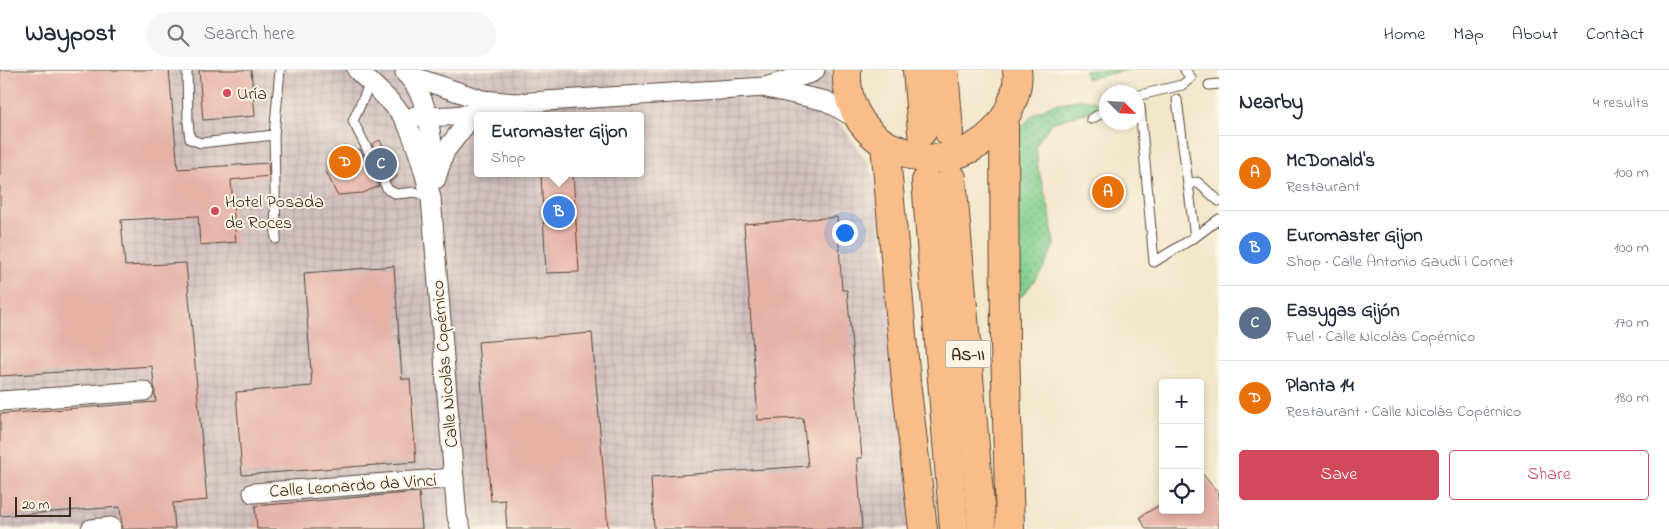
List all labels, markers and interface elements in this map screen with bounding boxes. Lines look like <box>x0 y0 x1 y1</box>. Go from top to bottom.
search box <box>146 12 496 57</box>
text: Waypost <box>25 17 116 52</box>
icon: search <box>164 21 192 49</box>
text: Search here <box>204 21 295 48</box>
text: Home <box>1384 22 1425 48</box>
text: Map <box>1453 22 1484 48</box>
text: About <box>1512 22 1558 48</box>
text: Contact <box>1586 22 1644 48</box>
place label: Uría <box>237 82 267 108</box>
north arrow <box>1099 85 1144 130</box>
marker: Uría <box>221 87 233 99</box>
text: Nearby <box>1239 88 1303 118</box>
text: 4 results <box>1593 91 1649 115</box>
popup <box>474 112 644 177</box>
text: Euromaster Gijon <box>491 119 627 146</box>
pin: D <box>329 143 361 181</box>
pin: C <box>365 145 397 183</box>
text: Shop <box>491 146 526 170</box>
text: McDonald's <box>1286 148 1375 175</box>
text: A <box>1250 161 1260 185</box>
text: 100 m <box>1614 161 1649 185</box>
pin: A <box>1092 173 1124 211</box>
text: Restaurant <box>1286 175 1360 199</box>
place label: Hotel Posada de Roces <box>225 190 324 237</box>
pin: B <box>543 193 575 231</box>
marker: Hotel Posada de Roces <box>209 205 221 217</box>
your location <box>832 220 858 246</box>
text: Euromaster Gijon <box>1286 223 1423 250</box>
text: B <box>1250 236 1260 260</box>
text: 100 m <box>1614 236 1649 260</box>
text: Shop · Calle Antonio Gaudí i Cornet <box>1286 250 1514 274</box>
street label: Calle Nicolás Copérnico <box>426 279 466 449</box>
text: Easygas Gijón <box>1286 298 1400 325</box>
text: C <box>1251 311 1259 335</box>
text: 170 m <box>1614 311 1649 335</box>
text: Fuel · Calle Nicolás Copérnico <box>1286 325 1475 349</box>
road number: AS-II <box>946 340 990 368</box>
text: Planta 14 <box>1286 373 1354 400</box>
map controls <box>1159 379 1204 514</box>
button: + <box>1159 379 1204 424</box>
text: D <box>1249 386 1261 410</box>
text: 180 m <box>1615 386 1649 410</box>
text: Restaurant · Calle Nicolás Copérnico <box>1286 400 1521 424</box>
button: − <box>1159 424 1204 469</box>
button: Save <box>1239 450 1439 500</box>
button: Share <box>1449 450 1649 500</box>
street label: Calle Leonardo da Vinci <box>269 468 438 506</box>
button: locate <box>1159 469 1204 514</box>
scale bar <box>15 494 71 517</box>
text: 20 m <box>22 495 49 516</box>

